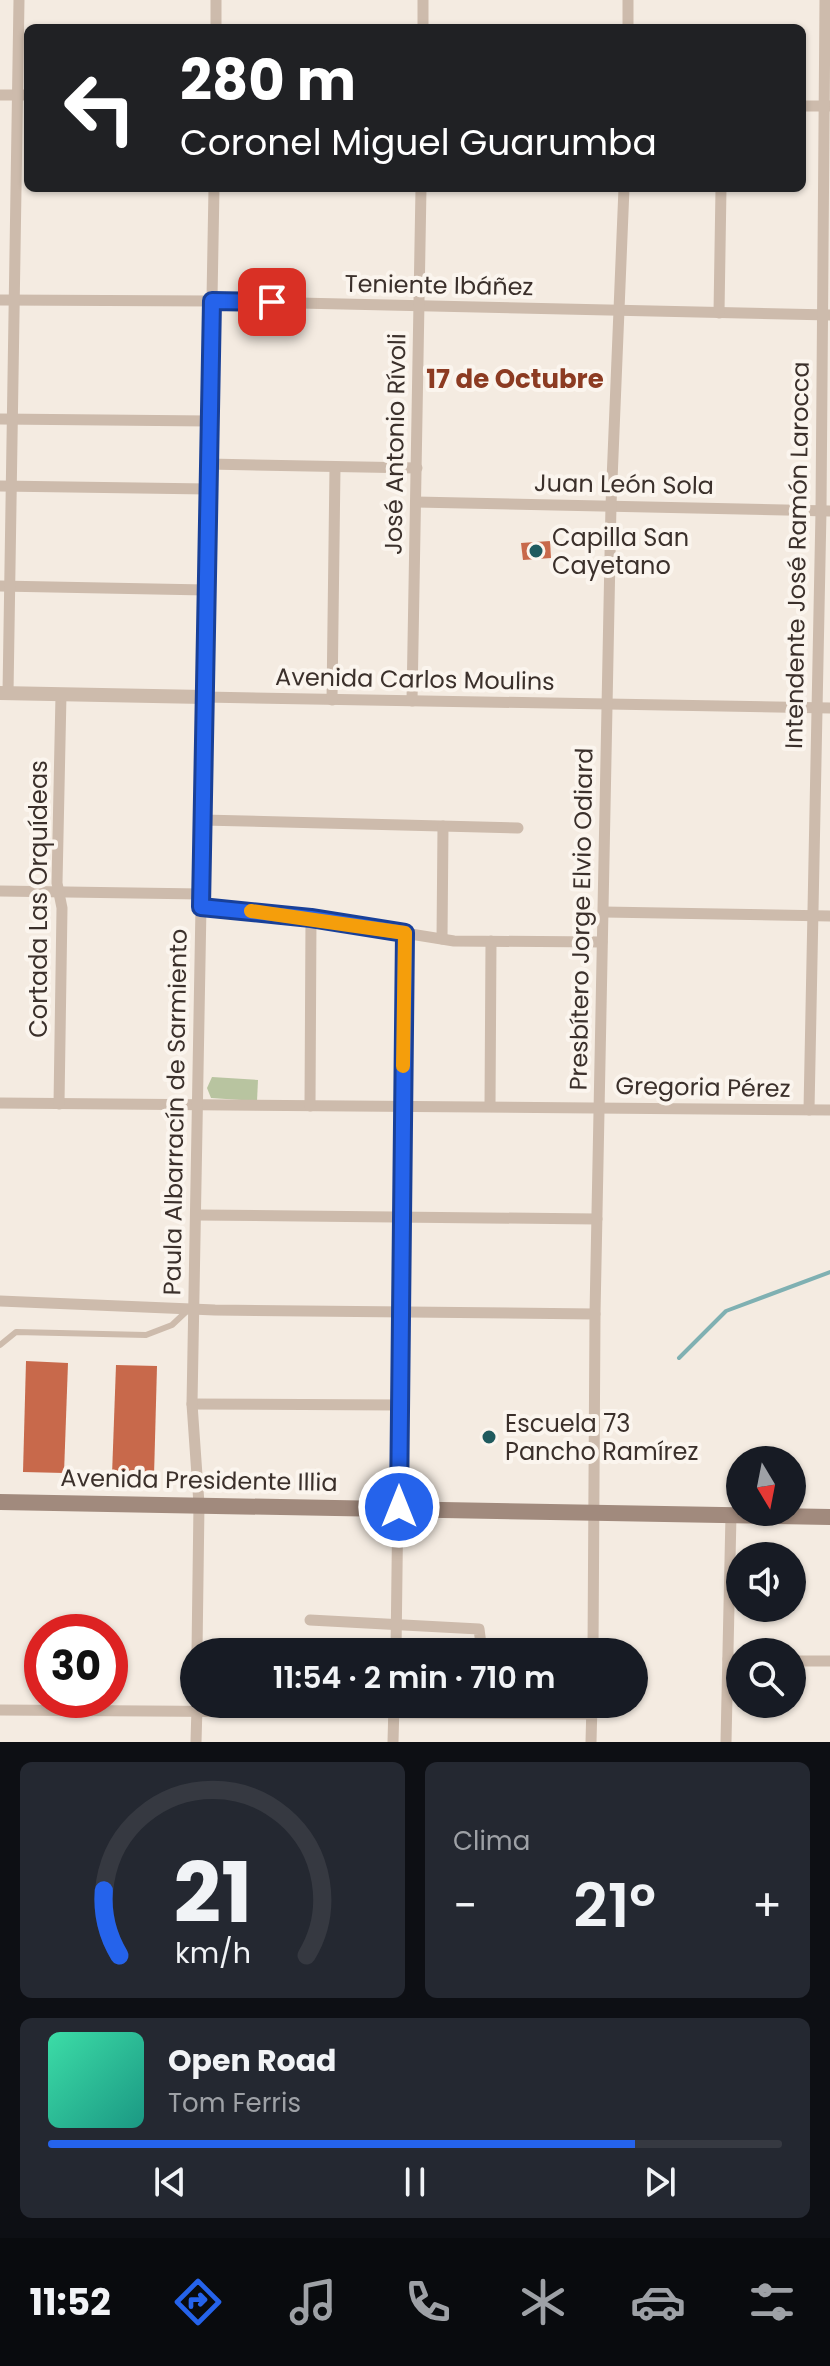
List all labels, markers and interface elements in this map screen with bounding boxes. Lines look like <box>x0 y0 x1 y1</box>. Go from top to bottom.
text: 280 m <box>180 41 356 120</box>
icon: left <box>48 56 152 160</box>
text: Coronel Miguel Guarumba <box>180 117 657 168</box>
street label: Teniente Ibáñez <box>344 267 534 303</box>
pin <box>238 268 306 336</box>
icon: arrive <box>250 280 294 324</box>
street label: José Antonio Rívoli <box>377 333 413 555</box>
district label: 17 de Octubre <box>426 361 604 397</box>
street label: Intendente José Ramón Larocca <box>777 361 817 749</box>
street label: Juan León Sola <box>534 466 714 502</box>
place label: Capilla San Cayetano <box>552 521 689 582</box>
marker: Capilla San Cayetano <box>527 542 545 560</box>
street label: Avenida Carlos Moulins <box>275 660 555 698</box>
street label: Presbítero Jorge Elvio Odiard <box>562 747 600 1091</box>
street label: Cortada Las Orquídeas <box>22 760 55 1038</box>
street label: Paula Albarracín de Sarmiento <box>155 928 195 1296</box>
street label: Gregoria Pérez <box>615 1069 791 1105</box>
place label: Escuela 73 Pancho Ramírez <box>505 1407 698 1468</box>
marker: Escuela 73 Pancho Ramírez <box>480 1428 498 1446</box>
north arrow <box>726 1446 806 1526</box>
map controls <box>726 1446 806 1718</box>
street label: Avenida Presidente Illia <box>60 1461 338 1499</box>
position arrow <box>357 1465 441 1549</box>
button: sound <box>726 1542 806 1622</box>
speed limit sign: 30 <box>24 1614 128 1718</box>
button: search <box>726 1638 806 1718</box>
text: 11:54 · 2 min · 710 m <box>273 1656 555 1699</box>
text: Clima <box>453 1823 530 1859</box>
text: 21 <box>173 1835 252 1951</box>
text: 21° <box>573 1864 656 1948</box>
text: − <box>453 1875 477 1936</box>
text: + <box>752 1875 782 1936</box>
text: km/h <box>174 1933 251 1973</box>
text: Open Road <box>168 2039 336 2082</box>
text: Tom Ferris <box>168 2085 301 2121</box>
icon: previous <box>148 2160 192 2204</box>
icon: pause <box>393 2160 437 2204</box>
icon: next <box>638 2160 682 2204</box>
icon: directions <box>170 2274 226 2330</box>
icon: music <box>285 2274 341 2330</box>
icon: phone <box>400 2274 456 2330</box>
icon: climate <box>515 2274 571 2330</box>
icon: car <box>630 2274 686 2330</box>
icon: filters <box>744 2274 800 2330</box>
text: 11:52 <box>29 2277 111 2328</box>

